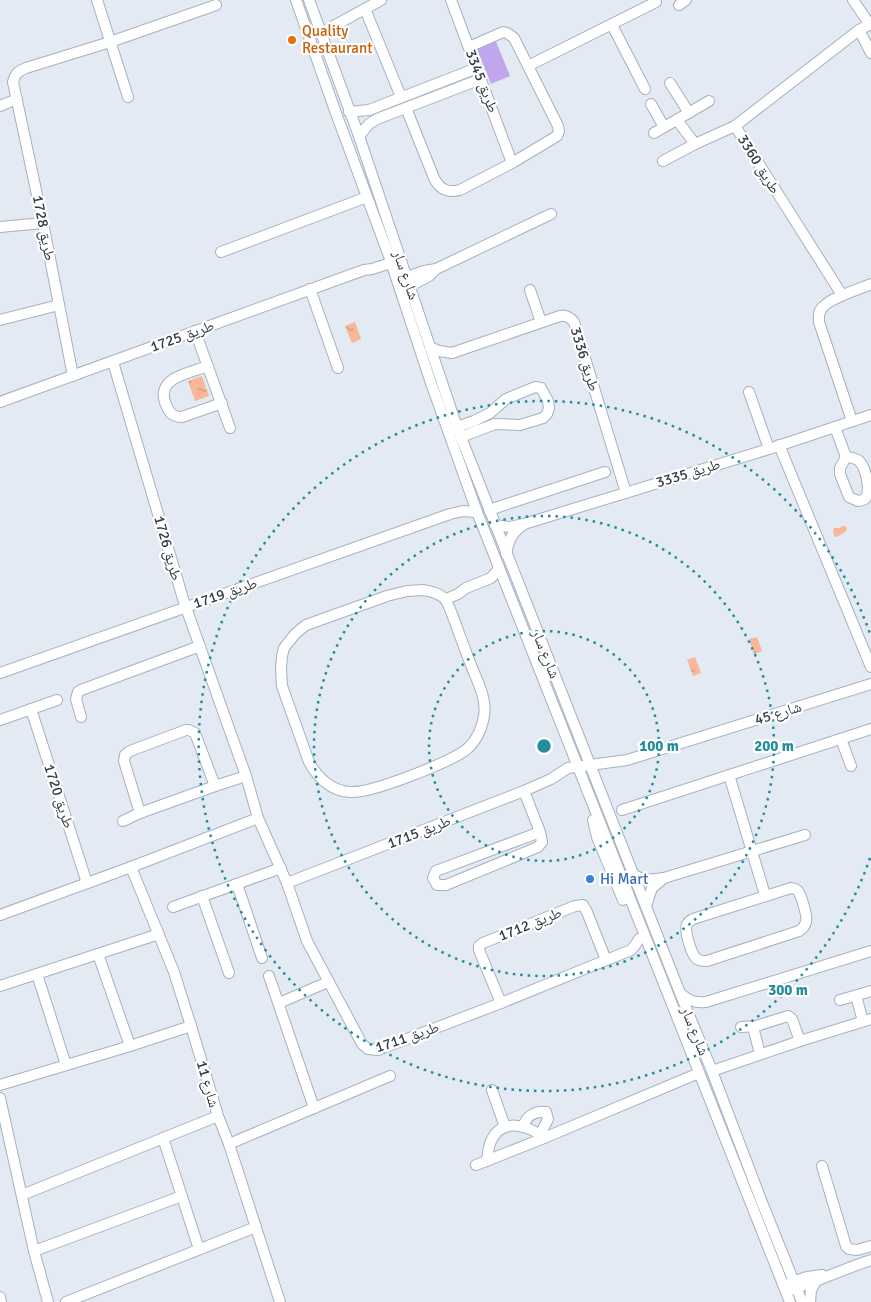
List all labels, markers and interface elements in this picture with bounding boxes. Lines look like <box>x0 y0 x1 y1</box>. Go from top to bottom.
place label: Quality Restaurant <box>302 22 372 57</box>
marker: Quality Restaurant <box>286 34 298 46</box>
street label: طريق 3345 <box>461 47 502 116</box>
street label: طريق 3360 <box>733 131 784 198</box>
street label: طريق 1728 <box>28 194 59 263</box>
street label: شارع سار <box>388 247 423 303</box>
street label: طريق 1725 <box>148 316 217 357</box>
street label: طريق 3336 <box>566 325 603 394</box>
street label: طريق 3335 <box>654 455 723 492</box>
street label: طريق 1726 <box>149 514 186 583</box>
street label: طريق 1719 <box>191 574 260 613</box>
street label: شارع سار <box>527 626 564 682</box>
street label: شارع 45 <box>752 697 804 730</box>
centre of rings <box>535 737 553 755</box>
text: 100 m <box>639 737 679 755</box>
text: 200 m <box>754 737 794 755</box>
street label: طريق 1720 <box>39 762 78 831</box>
street label: طريق 1715 <box>385 812 454 853</box>
place label: Hi Mart <box>600 870 648 888</box>
marker: Hi Mart <box>584 873 596 885</box>
street label: طريق 1712 <box>496 903 565 946</box>
text: 300 m <box>768 981 808 999</box>
street label: شارع سار <box>676 1003 713 1059</box>
street label: طريق 1711 <box>373 1018 442 1057</box>
street label: شارع 11 <box>192 1058 223 1110</box>

